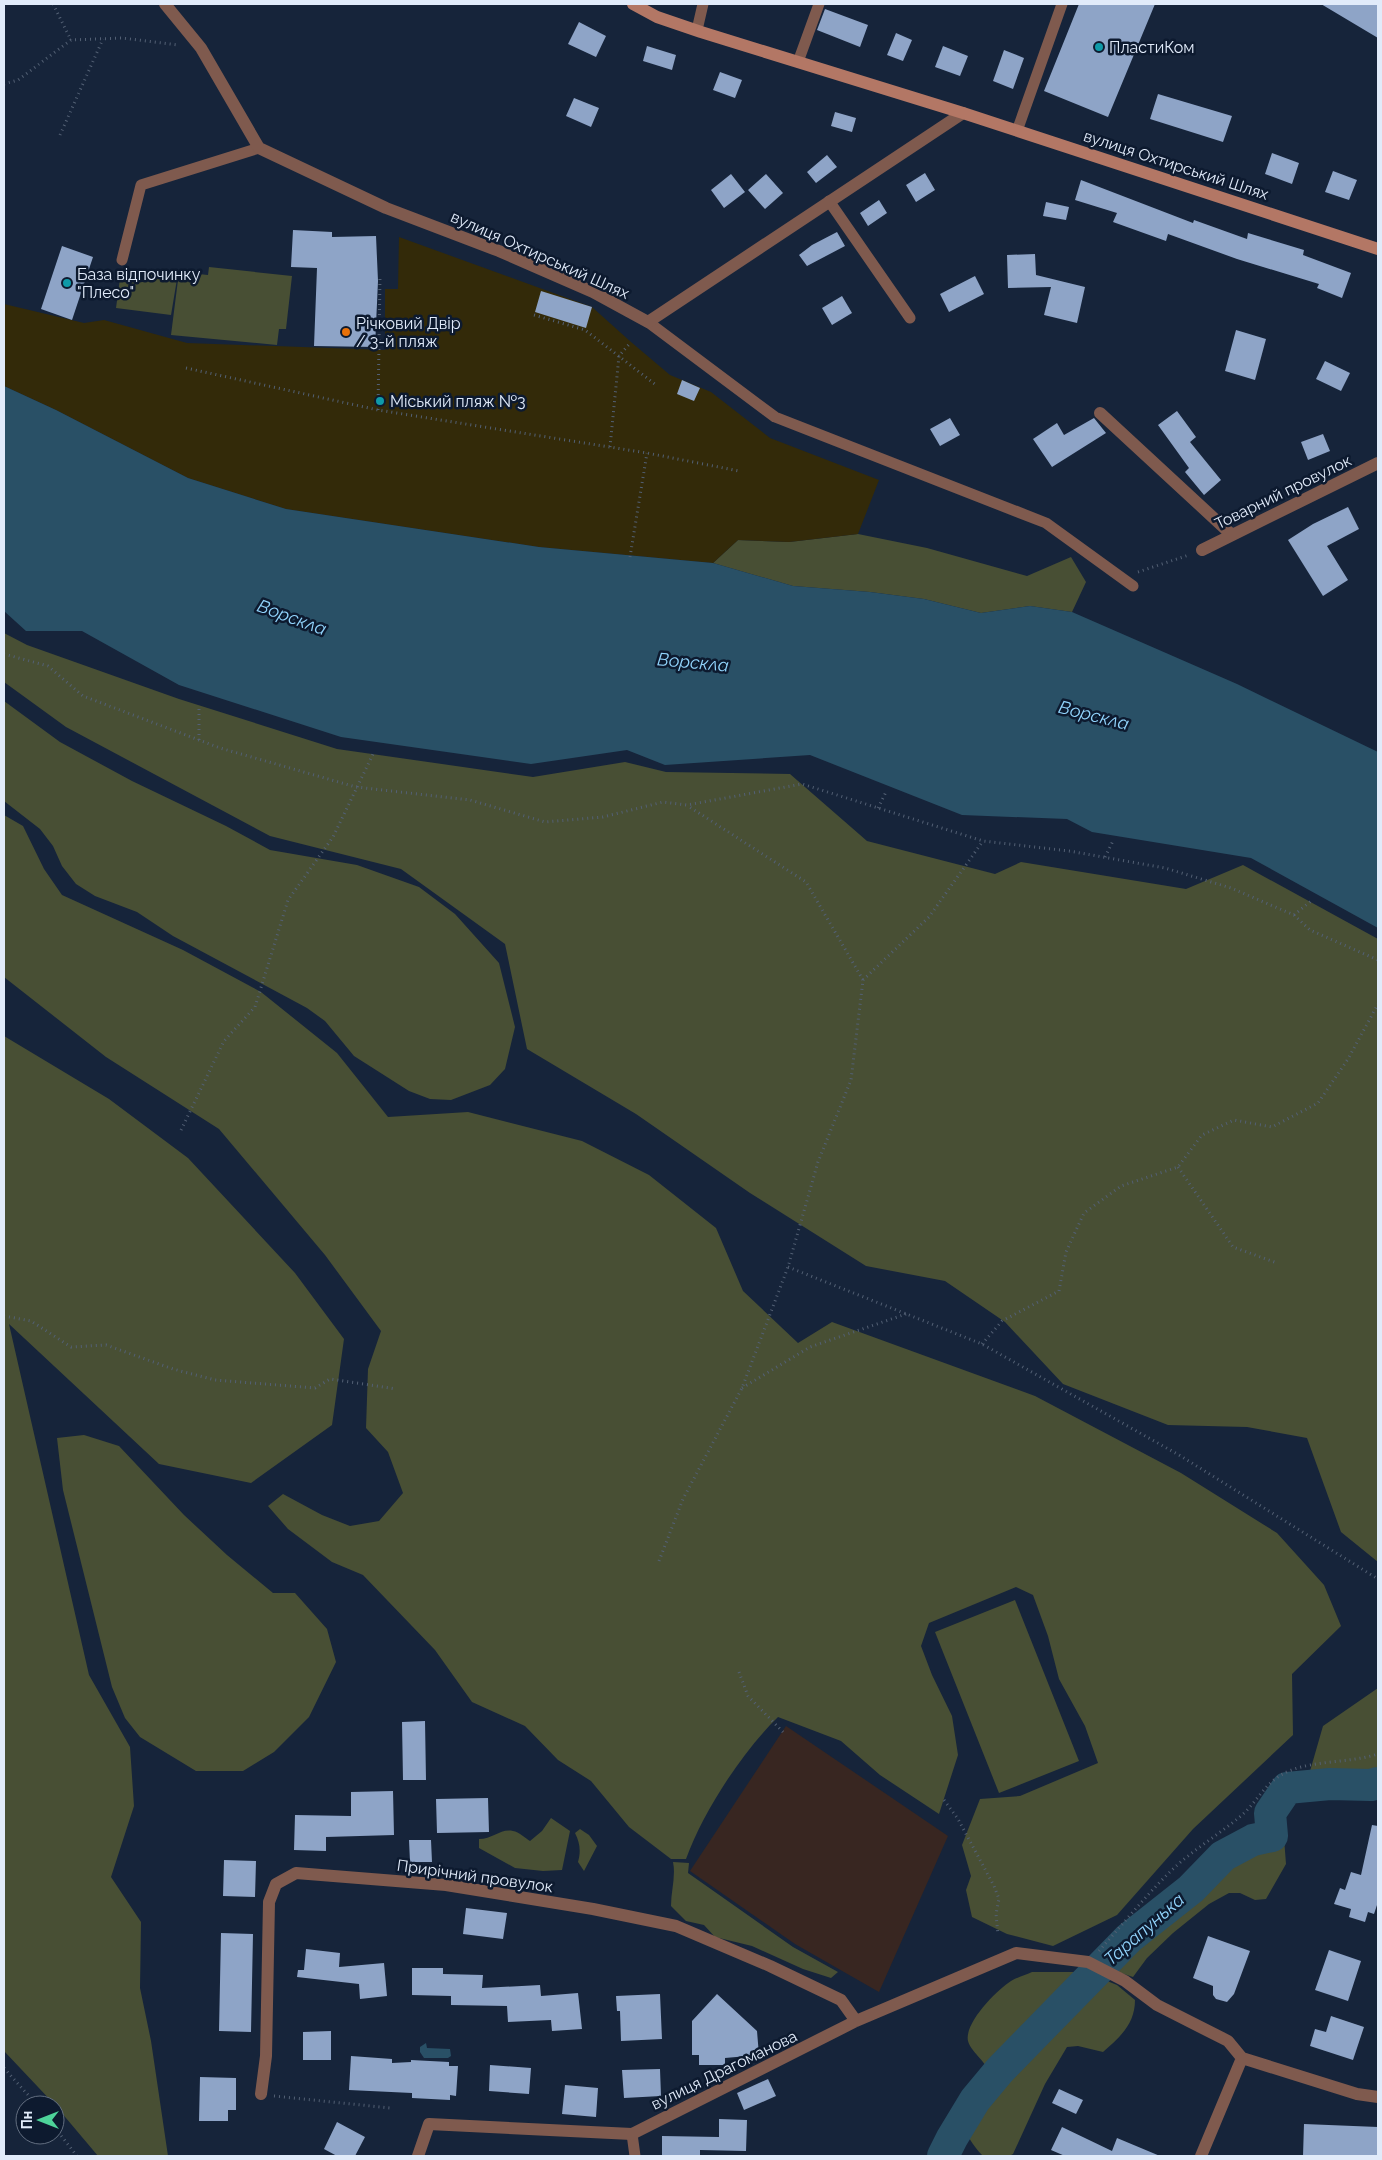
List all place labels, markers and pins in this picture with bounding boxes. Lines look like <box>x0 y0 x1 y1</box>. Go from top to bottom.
place label: ПластиКом <box>1109 38 1195 57</box>
marker: ПластиКом <box>1093 41 1105 53</box>
place label: База відпочинку "Плесо" <box>77 265 201 302</box>
marker: База відпочинку "Плесо" <box>61 277 73 289</box>
place label: Річковий Двір / 3-й пляж <box>356 314 461 351</box>
marker: Річковий Двір / 3-й пляж <box>340 326 352 338</box>
place label: Міський пляж №3 <box>390 392 526 411</box>
marker: Міський пляж №3 <box>374 395 386 407</box>

